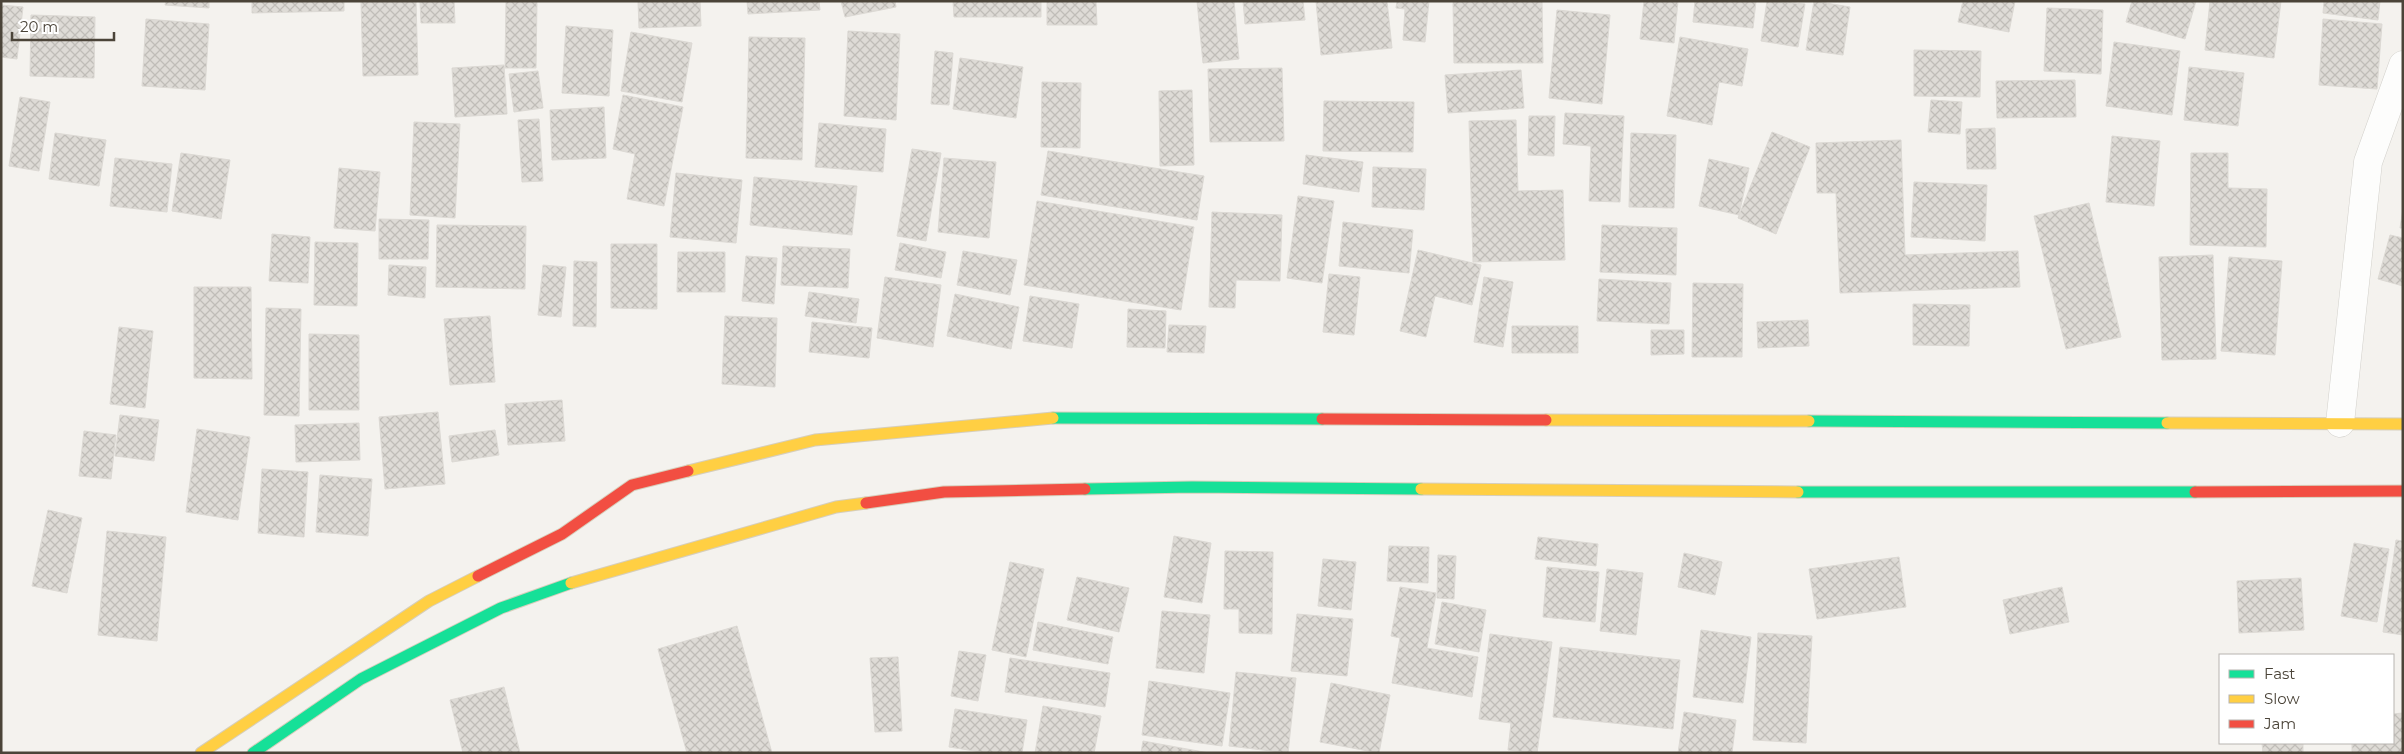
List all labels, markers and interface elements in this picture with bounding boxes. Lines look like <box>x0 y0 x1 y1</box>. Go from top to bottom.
scale bar <box>12 10 115 42</box>
text: 20 m <box>20 17 58 36</box>
legend <box>2219 654 2394 744</box>
text: Fast <box>2264 664 2295 683</box>
text: Slow <box>2264 689 2300 708</box>
text: Jam <box>2263 714 2296 733</box>

